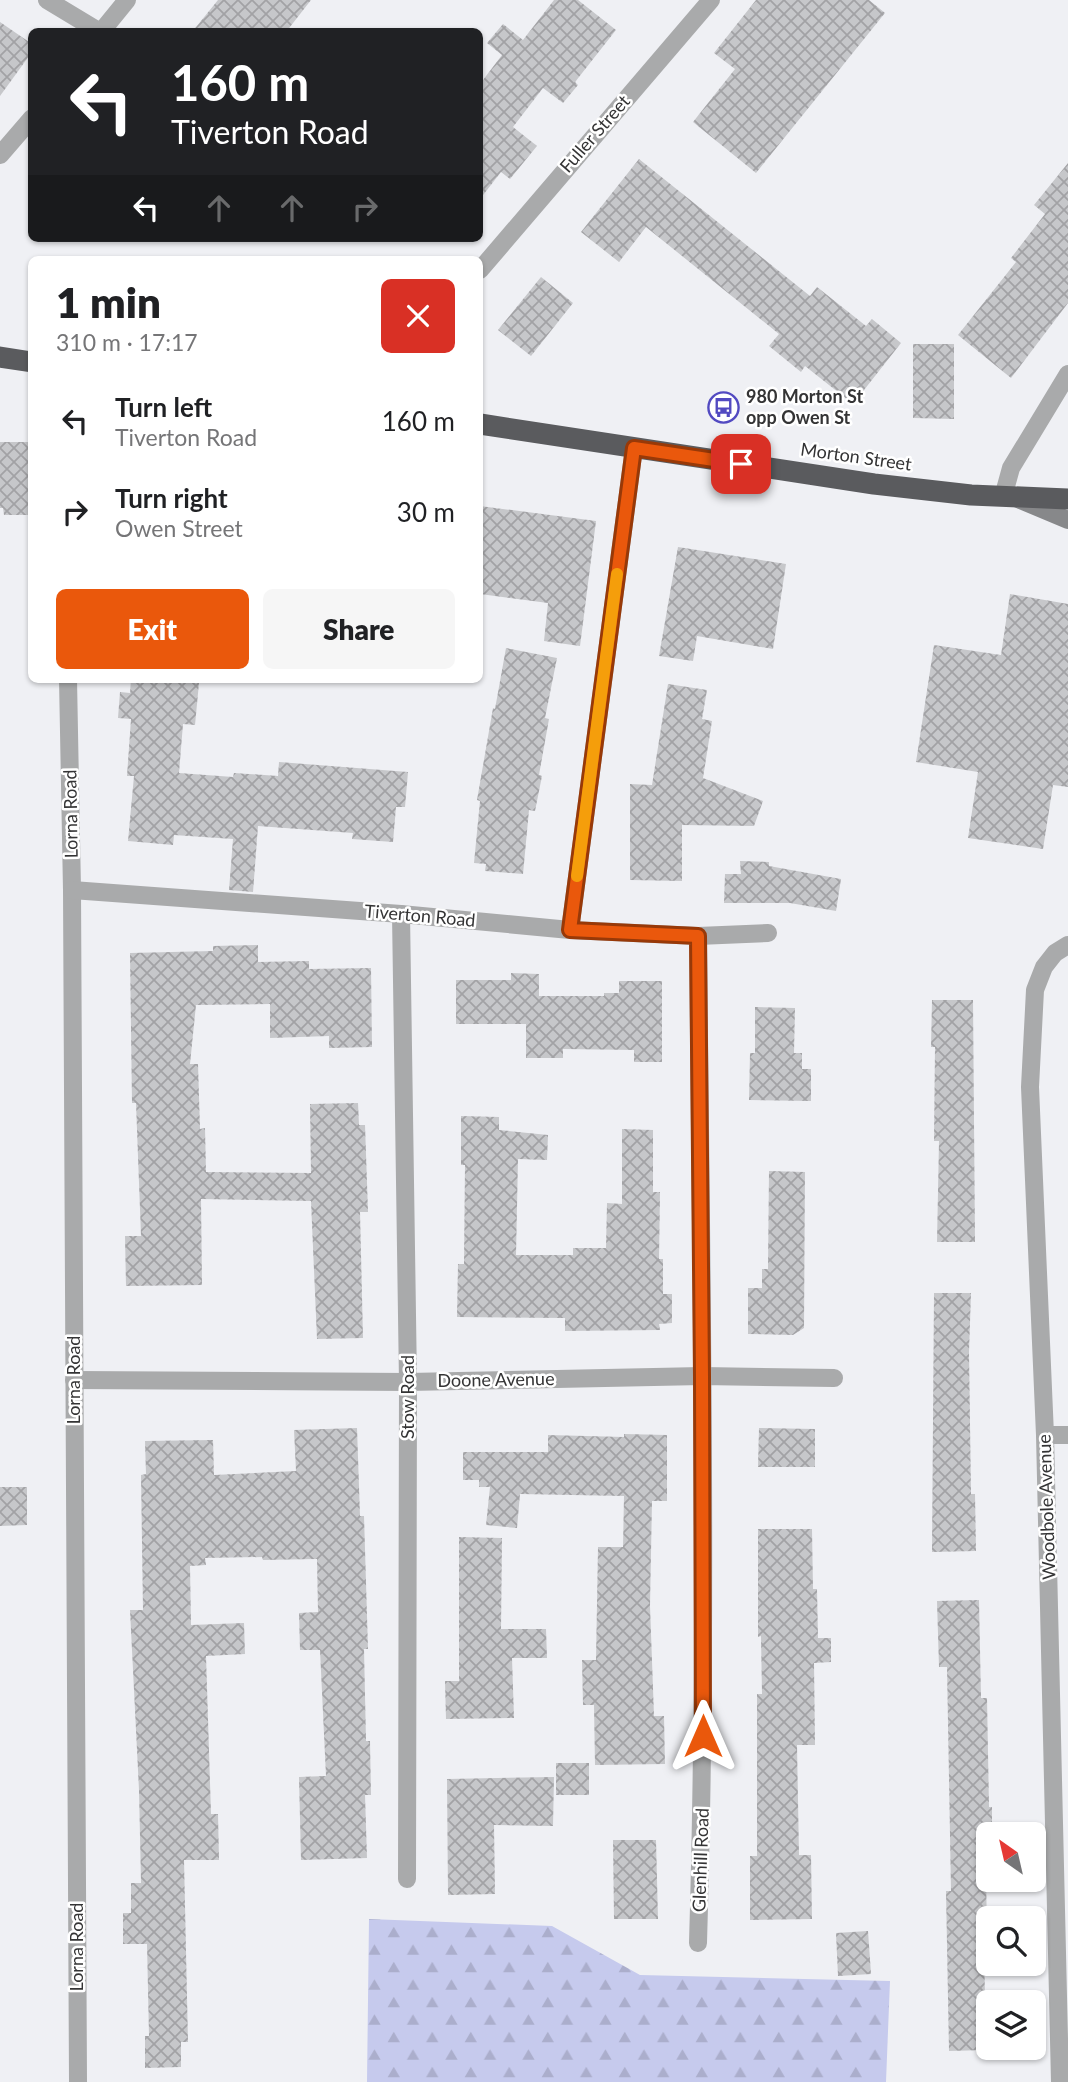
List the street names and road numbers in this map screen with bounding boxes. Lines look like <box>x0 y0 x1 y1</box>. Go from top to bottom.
street label: Fuller Street <box>555 90 634 177</box>
street label: Morton Street <box>799 437 914 475</box>
street label: Lorna Road <box>58 769 82 859</box>
street label: Tiverton Road <box>364 899 476 931</box>
street label: Lorna Road <box>62 1336 84 1424</box>
street label: Stow Road <box>396 1355 418 1439</box>
street label: Doone Avenue <box>437 1367 555 1391</box>
street label: Woodbole Avenue <box>1032 1434 1060 1580</box>
street label: Glenhill Road <box>687 1807 713 1912</box>
street label: Lorna Road <box>65 1903 87 1991</box>

